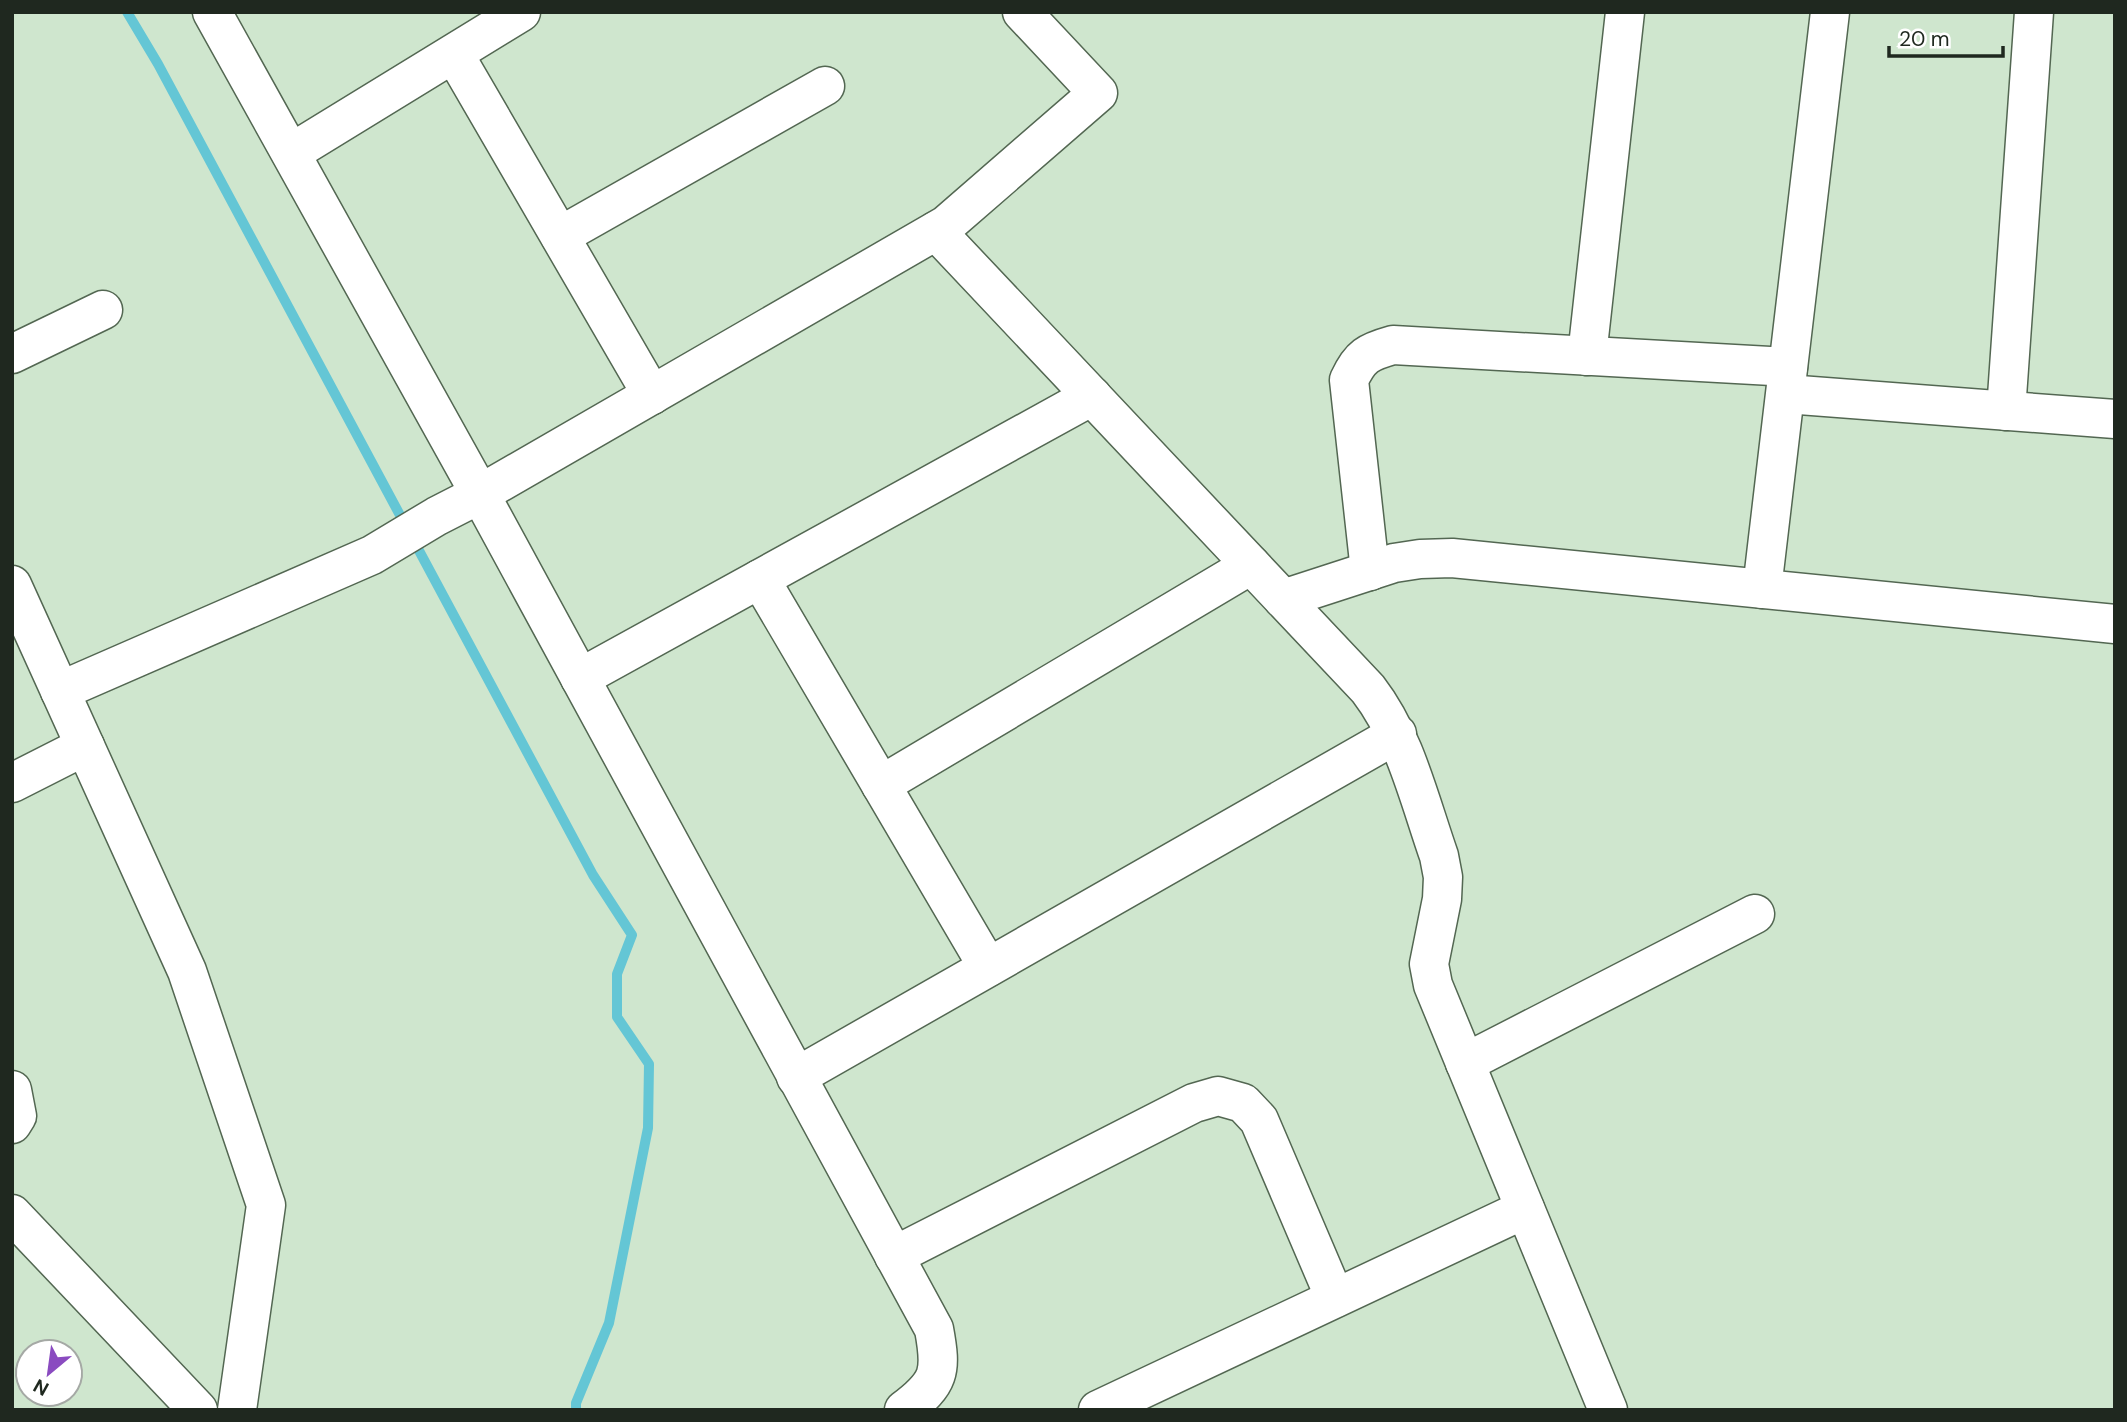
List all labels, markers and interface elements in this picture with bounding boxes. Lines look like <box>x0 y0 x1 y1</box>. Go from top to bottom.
scale bar <box>1889 14 2003 58</box>
text: 20 m <box>1899 25 1950 53</box>
north arrow <box>14 1338 84 1408</box>
text: N <box>29 1373 53 1402</box>

